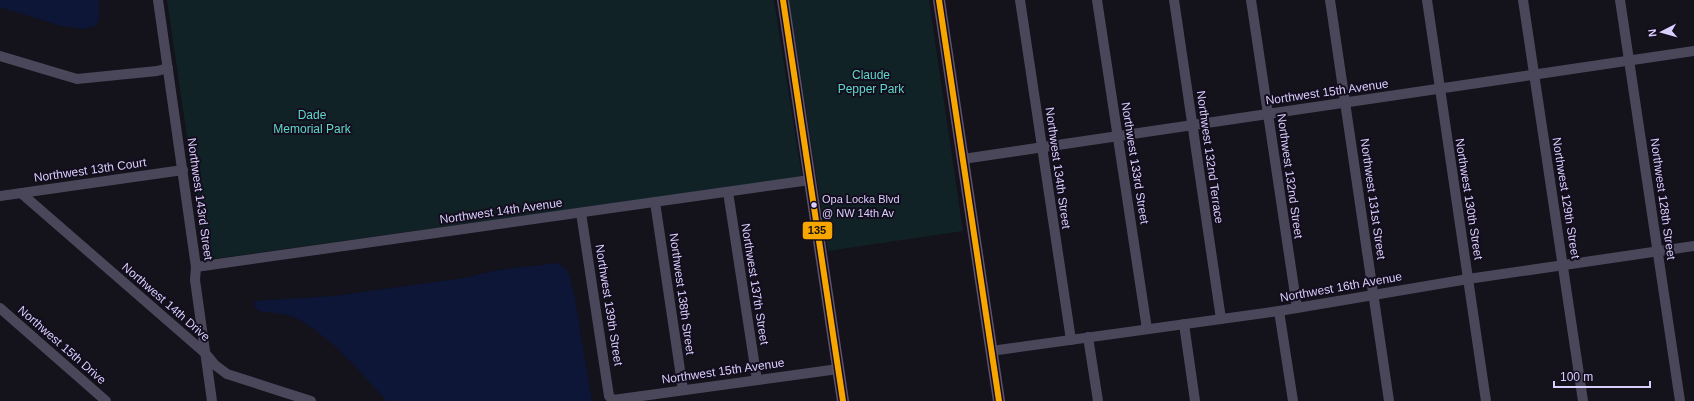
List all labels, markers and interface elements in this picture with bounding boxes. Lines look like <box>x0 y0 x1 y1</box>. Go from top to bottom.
north arrow <box>1642 12 1682 52</box>
text: N <box>1646 28 1658 38</box>
park label: Claude Pepper Park <box>838 68 905 96</box>
street label: Northwest 15th Avenue <box>1265 76 1390 108</box>
street label: Northwest 132nd Terrace <box>1194 90 1226 225</box>
street label: Northwest 133rd Street <box>1118 101 1152 226</box>
street label: Northwest 134th Street <box>1043 106 1074 230</box>
park label: Dade Memorial Park <box>273 108 352 136</box>
street label: Northwest 132nd Street <box>1274 113 1306 240</box>
street label: Northwest 129th Street <box>1549 136 1583 260</box>
street label: Northwest 143rd Street <box>184 137 216 262</box>
street label: Northwest 130th Street <box>1452 137 1486 261</box>
street label: Northwest 128th Street <box>1648 137 1679 261</box>
street label: Northwest 131st Street <box>1358 138 1389 261</box>
street label: Northwest 13th Court <box>33 155 148 185</box>
place label: Opa Locka Blvd @ NW 14th Av <box>822 193 900 219</box>
street label: Northwest 14th Avenue <box>439 195 564 227</box>
marker: Opa Locka Blvd @ NW 14th Av <box>809 200 819 210</box>
line badge: 135 <box>802 221 833 240</box>
street label: Northwest 137th Street <box>738 222 772 346</box>
text: 135 <box>808 224 826 236</box>
street label: Northwest 138th Street <box>667 232 698 356</box>
street label: Northwest 139th Street <box>592 243 626 367</box>
street label: Northwest 14th Drive <box>119 260 213 344</box>
street label: Northwest 16th Avenue <box>1279 269 1404 305</box>
street label: Northwest 15th Drive <box>15 303 109 387</box>
street label: Northwest 15th Avenue <box>661 355 786 387</box>
scale bar <box>1554 363 1650 389</box>
text: 100 m <box>1560 370 1593 384</box>

